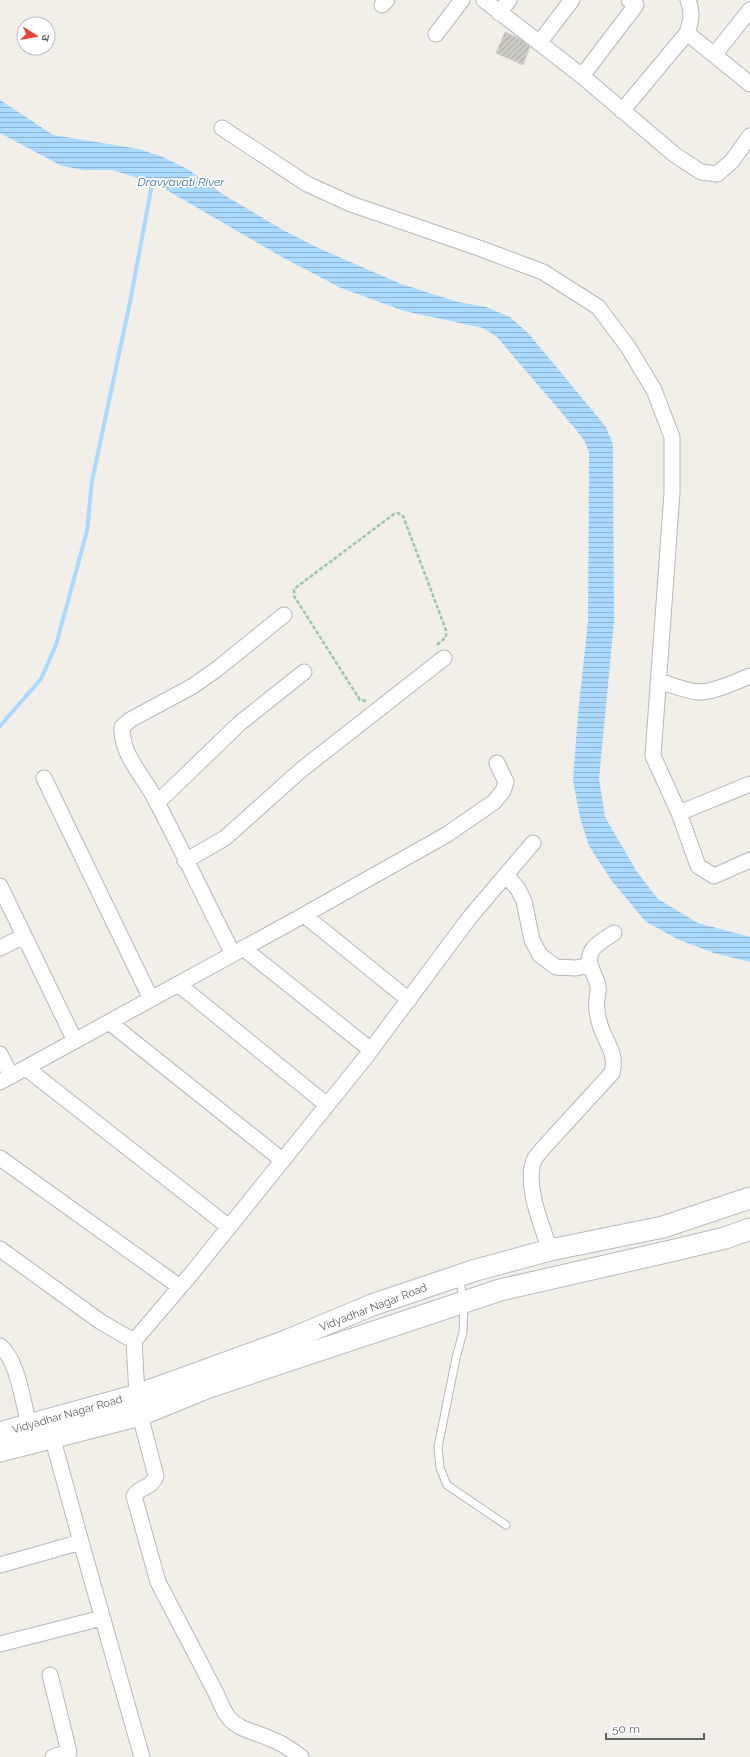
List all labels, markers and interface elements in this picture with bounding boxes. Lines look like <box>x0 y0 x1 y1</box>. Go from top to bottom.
north arrow <box>16 16 56 56</box>
text: उ <box>38 33 52 43</box>
water label: Dravyavati River <box>138 175 225 189</box>
street label: Vidyadhar Nagar Road <box>318 1281 429 1334</box>
street label: Vidyadhar Nagar Road <box>10 1392 124 1436</box>
scale bar <box>606 1715 704 1741</box>
text: 50 m <box>612 1722 640 1736</box>

